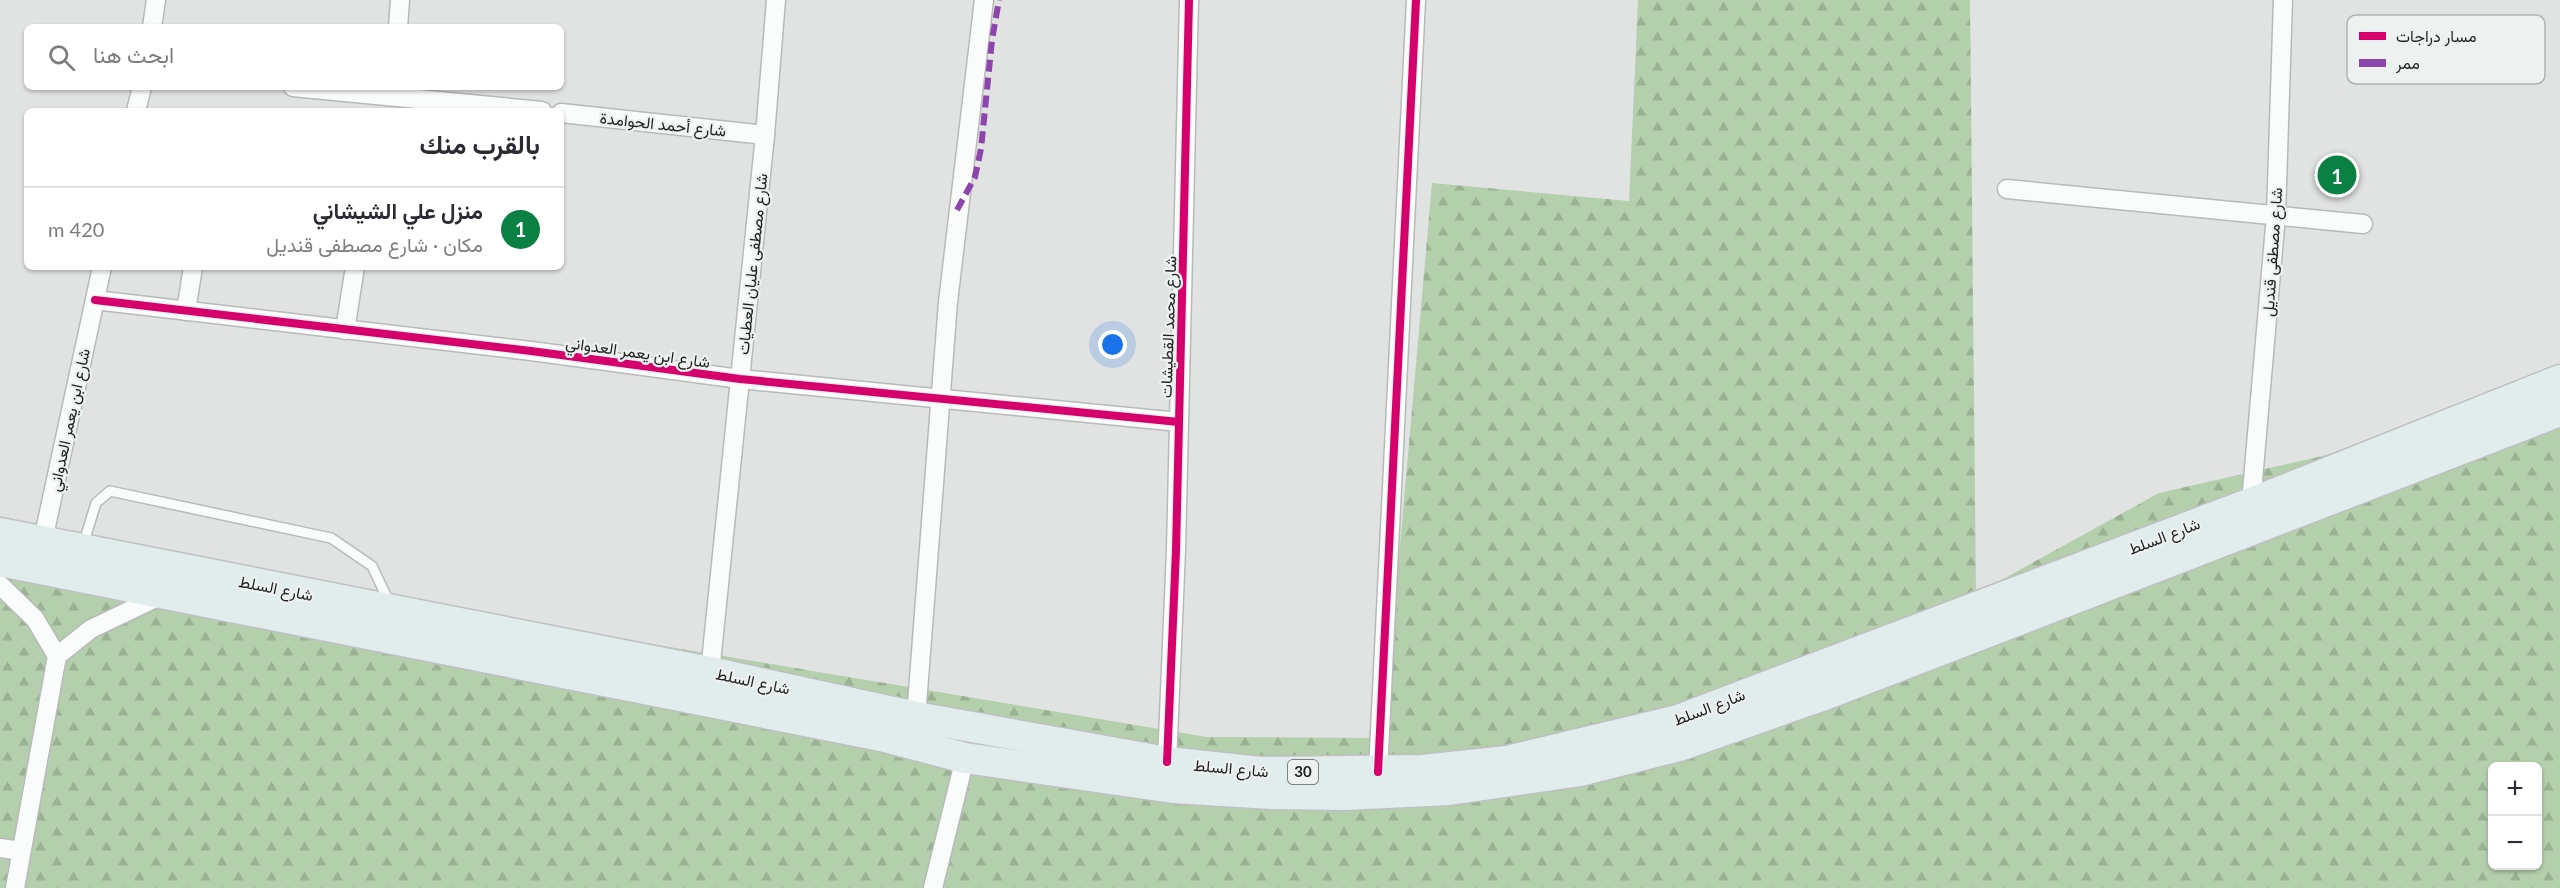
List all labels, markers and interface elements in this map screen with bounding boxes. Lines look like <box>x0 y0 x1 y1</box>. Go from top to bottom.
legend <box>2347 15 2545 84</box>
search box <box>24 24 564 90</box>
text: مسار دراجات <box>2396 26 2476 47</box>
icon: search <box>45 41 78 74</box>
text: ابحث هنا <box>93 41 174 68</box>
text: ممر <box>2395 53 2420 74</box>
street label: شارع أحمد الحوامدة <box>599 107 727 143</box>
text: بالقرب منك <box>420 128 540 160</box>
pin: 1 <box>2318 152 2356 198</box>
street label: شارع مصطفى عليان العطيات <box>733 172 773 356</box>
street label: شارع مصطفى قنديل <box>2258 187 2288 317</box>
text: منزل علي الشيشاني <box>313 197 483 224</box>
text: 420 m <box>48 217 104 241</box>
text: 1 <box>515 217 526 241</box>
text: مكان · شارع مصطفى قنديل <box>266 232 483 256</box>
street label: شارع محمد القطيشات <box>1156 256 1182 398</box>
your location <box>1098 330 1127 359</box>
street label: شارع ابن يعمر العدواني <box>564 332 712 376</box>
street label: شارع ابن يعمر العدواني <box>44 347 98 494</box>
street label: شارع السلط <box>2125 513 2204 561</box>
street label: شارع السلط <box>237 571 315 607</box>
street label: شارع السلط <box>714 663 792 701</box>
street label: شارع السلط <box>1670 684 1749 732</box>
street label: شارع السلط <box>1192 755 1269 783</box>
road number: 30 <box>1288 760 1318 784</box>
map controls <box>2488 762 2542 870</box>
button: + <box>2488 762 2542 816</box>
button: − <box>2488 816 2542 870</box>

